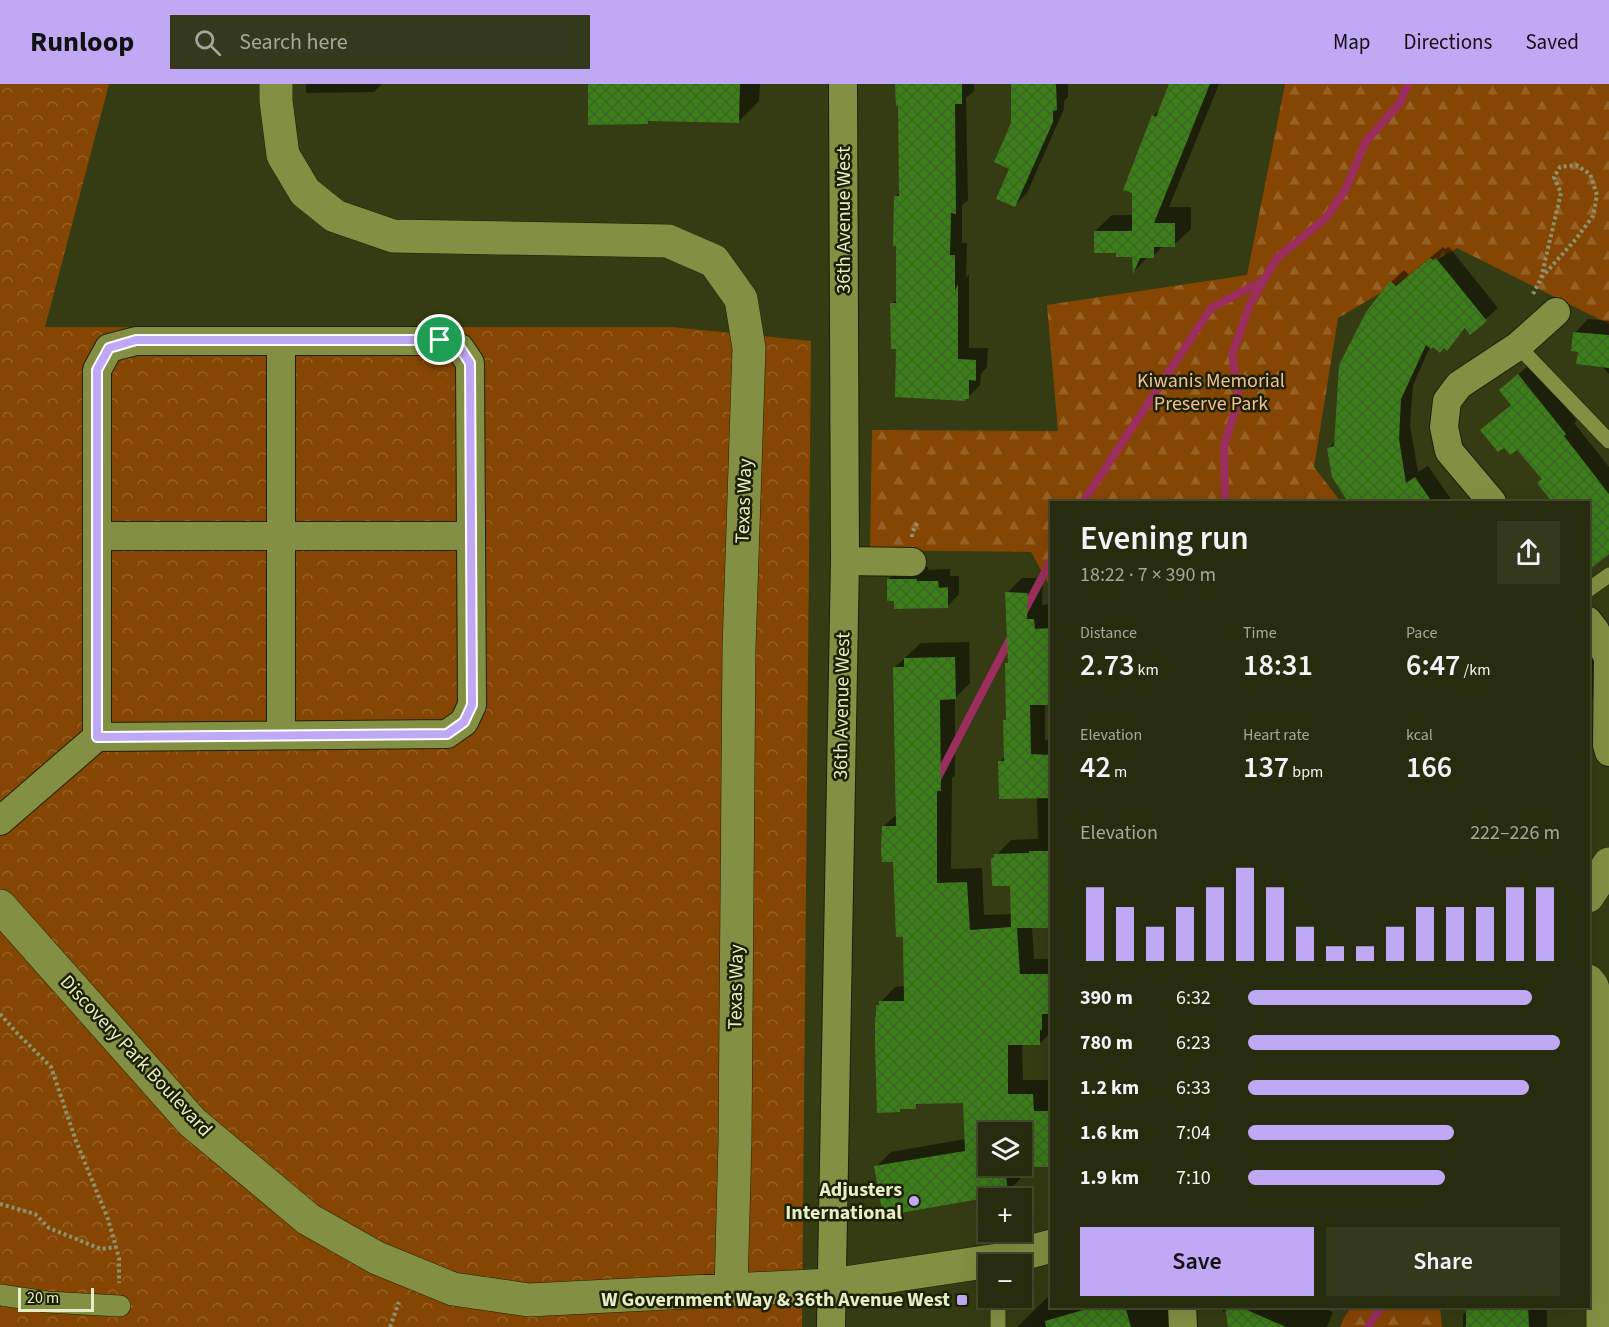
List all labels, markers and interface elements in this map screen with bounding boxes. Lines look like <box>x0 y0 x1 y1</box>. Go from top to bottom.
search box <box>170 15 590 69</box>
text: Runloop <box>30 22 134 62</box>
icon: search <box>191 26 224 59</box>
text: Search here <box>239 26 348 58</box>
text: Map <box>1333 27 1371 57</box>
text: Directions <box>1404 27 1492 57</box>
text: Saved <box>1525 27 1579 57</box>
street label: 36th Avenue West <box>830 146 858 294</box>
pin <box>414 314 465 365</box>
icon: arrive <box>423 323 456 356</box>
park label: Kiwanis Memorial Preserve Park <box>1137 367 1285 418</box>
street label: Texas Way <box>729 457 760 544</box>
text: Evening run <box>1080 515 1249 562</box>
button: share <box>1497 521 1560 584</box>
text: 18:22 · 7 × 390 m <box>1080 561 1216 589</box>
text: Distance <box>1080 622 1137 644</box>
text: Time <box>1243 622 1277 644</box>
text: Pace <box>1406 622 1437 644</box>
street label: 36th Avenue West <box>827 632 857 780</box>
text: 2.73 <box>1080 644 1134 687</box>
text: 18:31 <box>1243 644 1313 687</box>
text: 6:47 <box>1406 644 1460 687</box>
text: km <box>1134 659 1159 681</box>
text: /km <box>1460 659 1490 681</box>
text: Elevation <box>1080 724 1142 746</box>
text: Heart rate <box>1243 724 1310 746</box>
text: kcal <box>1406 724 1433 746</box>
text: 42 <box>1080 746 1111 789</box>
text: 137 <box>1243 746 1289 789</box>
text: 166 <box>1406 746 1452 789</box>
text: m <box>1111 761 1127 783</box>
text: bpm <box>1289 761 1323 783</box>
text: Elevation <box>1080 819 1158 847</box>
text: 222–226 m <box>1470 819 1560 847</box>
street label: Texas Way <box>721 944 751 1030</box>
street label: Discovery Park Boulevard <box>54 969 218 1143</box>
text: 390 m <box>1080 984 1133 1012</box>
text: 6:32 <box>1176 984 1211 1012</box>
text: 780 m <box>1080 1029 1133 1057</box>
text: 6:23 <box>1176 1029 1211 1057</box>
text: 1.2 km <box>1080 1074 1139 1102</box>
text: 6:33 <box>1176 1074 1211 1102</box>
text: 1.6 km <box>1080 1119 1139 1147</box>
text: 7:04 <box>1176 1119 1211 1147</box>
map controls <box>978 1122 1032 1308</box>
button: layers <box>978 1122 1032 1176</box>
text: 1.9 km <box>1080 1164 1139 1192</box>
text: 7:10 <box>1176 1164 1211 1192</box>
place label: Adjusters International <box>785 1176 902 1227</box>
button: + <box>978 1188 1032 1242</box>
marker: Adjusters International <box>907 1194 921 1208</box>
button: Save <box>1080 1227 1314 1296</box>
button: Share <box>1326 1227 1560 1296</box>
button: − <box>978 1254 1032 1308</box>
scale bar <box>18 1285 94 1312</box>
place label: W Government Way & 36th Avenue West <box>601 1286 950 1314</box>
text: 20 m <box>27 1287 59 1309</box>
marker: W Government Way & 36th Avenue West <box>955 1293 969 1307</box>

